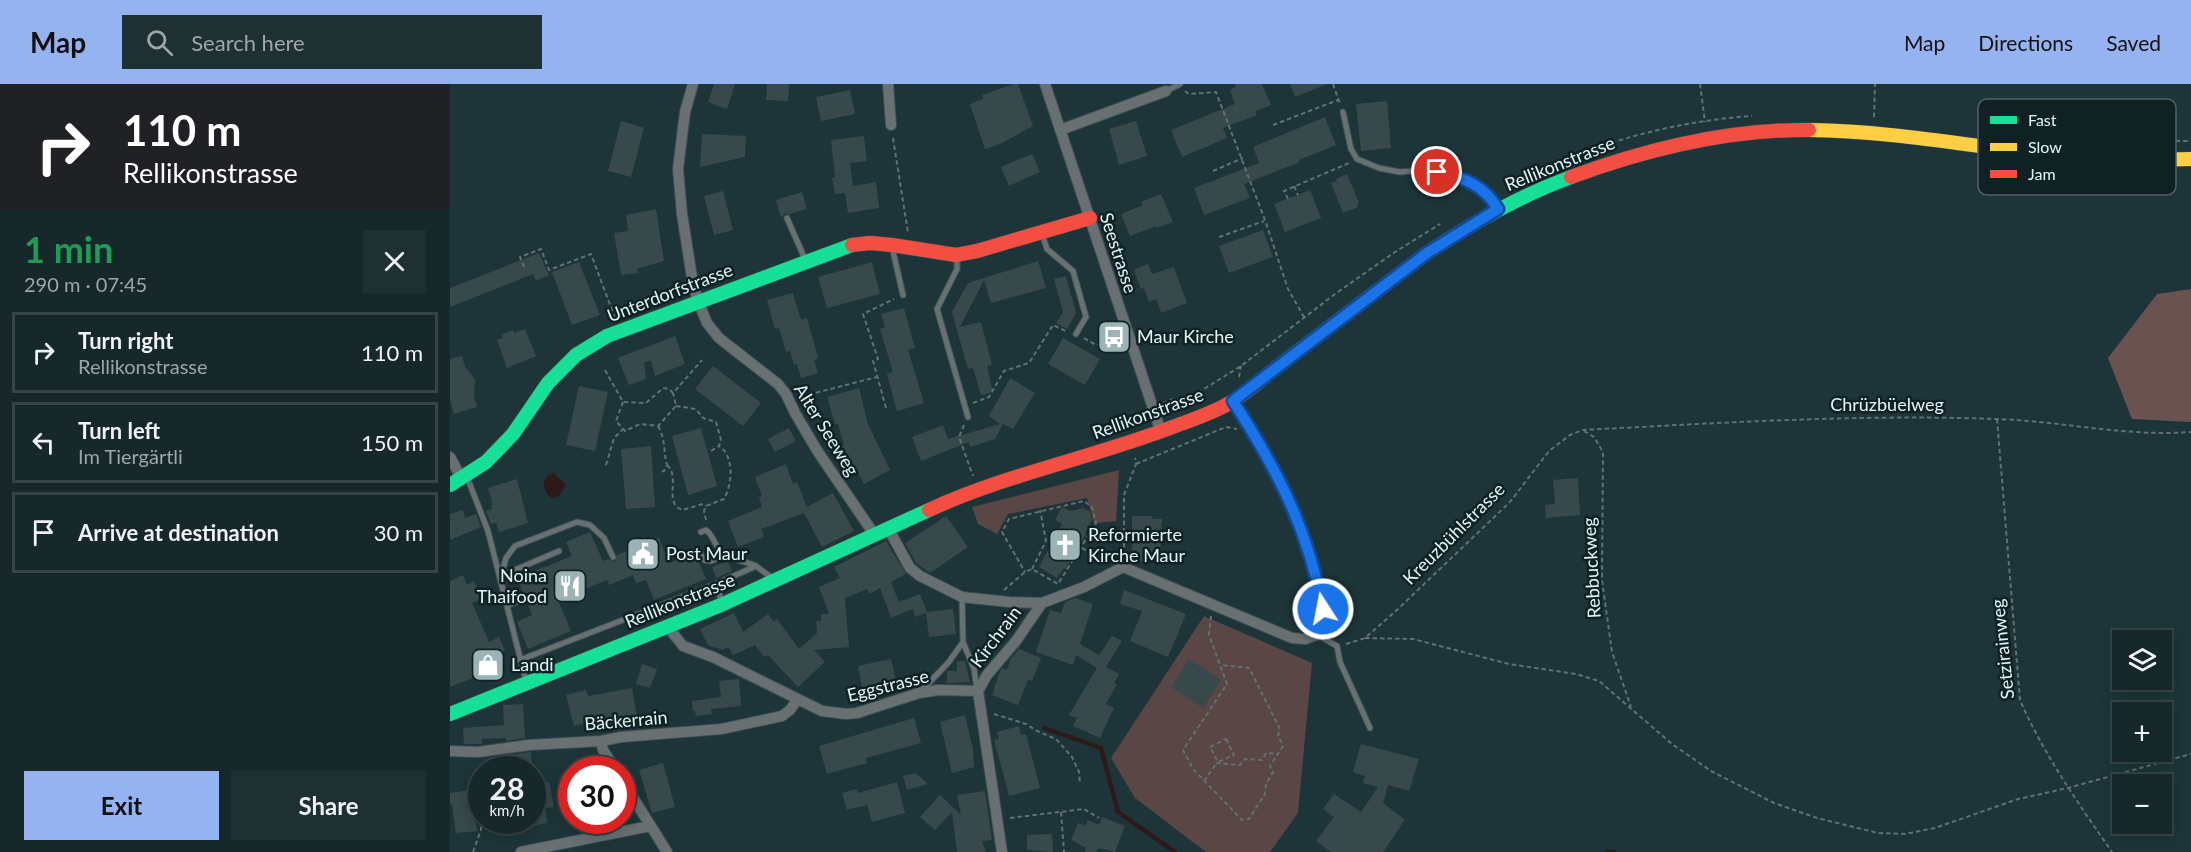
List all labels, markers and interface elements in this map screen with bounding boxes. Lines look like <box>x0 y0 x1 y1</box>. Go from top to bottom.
search box <box>122 15 542 69</box>
text: Map <box>30 25 86 59</box>
icon: search <box>143 26 176 59</box>
text: Search here <box>191 29 305 56</box>
text: Map <box>1904 30 1945 55</box>
text: Directions <box>1978 30 2073 55</box>
text: Saved <box>2106 30 2161 55</box>
legend <box>1978 99 2176 195</box>
text: 110 m <box>123 105 241 155</box>
icon: right <box>24 108 102 186</box>
text: Fast <box>2028 110 2057 129</box>
street label: Rellikonstrasse <box>1501 131 1618 195</box>
text: Slow <box>2028 137 2062 156</box>
pin <box>1411 146 1462 197</box>
icon: arrive <box>1420 155 1453 188</box>
text: Rellikonstrasse <box>123 156 298 189</box>
text: Jam <box>2028 164 2056 183</box>
street label: Seestrasse <box>1096 210 1142 296</box>
text: 1 min <box>24 227 113 271</box>
button: close <box>363 230 426 293</box>
street label: Unterdorfstrasse <box>604 258 736 326</box>
text: 290 m · 07:45 <box>24 272 147 296</box>
bus stop icon: Maur Kirche <box>1096 319 1132 355</box>
place label: Maur Kirche <box>1137 325 1234 347</box>
text: Turn right <box>78 327 173 354</box>
icon: right <box>27 336 60 369</box>
text: 110 m <box>361 339 423 366</box>
text: Rellikonstrasse <box>78 354 208 378</box>
street label: Alter Seeweg <box>790 379 864 480</box>
street label: Rellikonstrasse <box>1089 383 1206 443</box>
street label: Chrüzbüelweg <box>1830 393 1944 415</box>
text: Turn left <box>78 417 160 444</box>
icon: left <box>27 426 60 459</box>
text: 150 m <box>361 429 423 456</box>
text: Im Tiergärtli <box>78 444 183 468</box>
street label: Kreuzbühlstrasse <box>1398 478 1509 589</box>
icon: arrive <box>27 516 60 549</box>
street label: Rebbuckweg <box>1577 517 1605 619</box>
text: Arrive at destination <box>78 519 279 546</box>
text: 30 m <box>374 519 423 546</box>
place label: Reformierte Kirche Maur <box>1088 523 1186 566</box>
church icon: Reformierte Kirche Maur <box>1047 527 1083 563</box>
public building icon: Post Maur <box>625 536 661 572</box>
place label: Post Maur <box>666 542 748 564</box>
place label: Noina Thaifood <box>477 564 547 607</box>
restaurant icon: Noina Thaifood <box>552 568 588 604</box>
street label: Rellikonstrasse <box>621 568 738 632</box>
position arrow <box>1291 577 1355 641</box>
street label: Setzirainweg <box>1986 598 2018 700</box>
street label: Kirchrain <box>965 602 1025 671</box>
map controls <box>2112 630 2172 834</box>
button: layers <box>2112 630 2172 690</box>
shop icon: Landi <box>470 647 506 683</box>
place label: Landi <box>511 653 554 675</box>
street label: Eggstrasse <box>845 664 931 706</box>
button: + <box>2112 702 2172 762</box>
street label: Bäckerrain <box>583 705 668 735</box>
speed limit sign: 30 <box>558 756 636 834</box>
text: 28 <box>490 770 524 806</box>
button: Exit <box>24 771 219 840</box>
button: Share <box>231 771 426 840</box>
button: − <box>2112 774 2172 834</box>
text: km/h <box>489 801 525 819</box>

